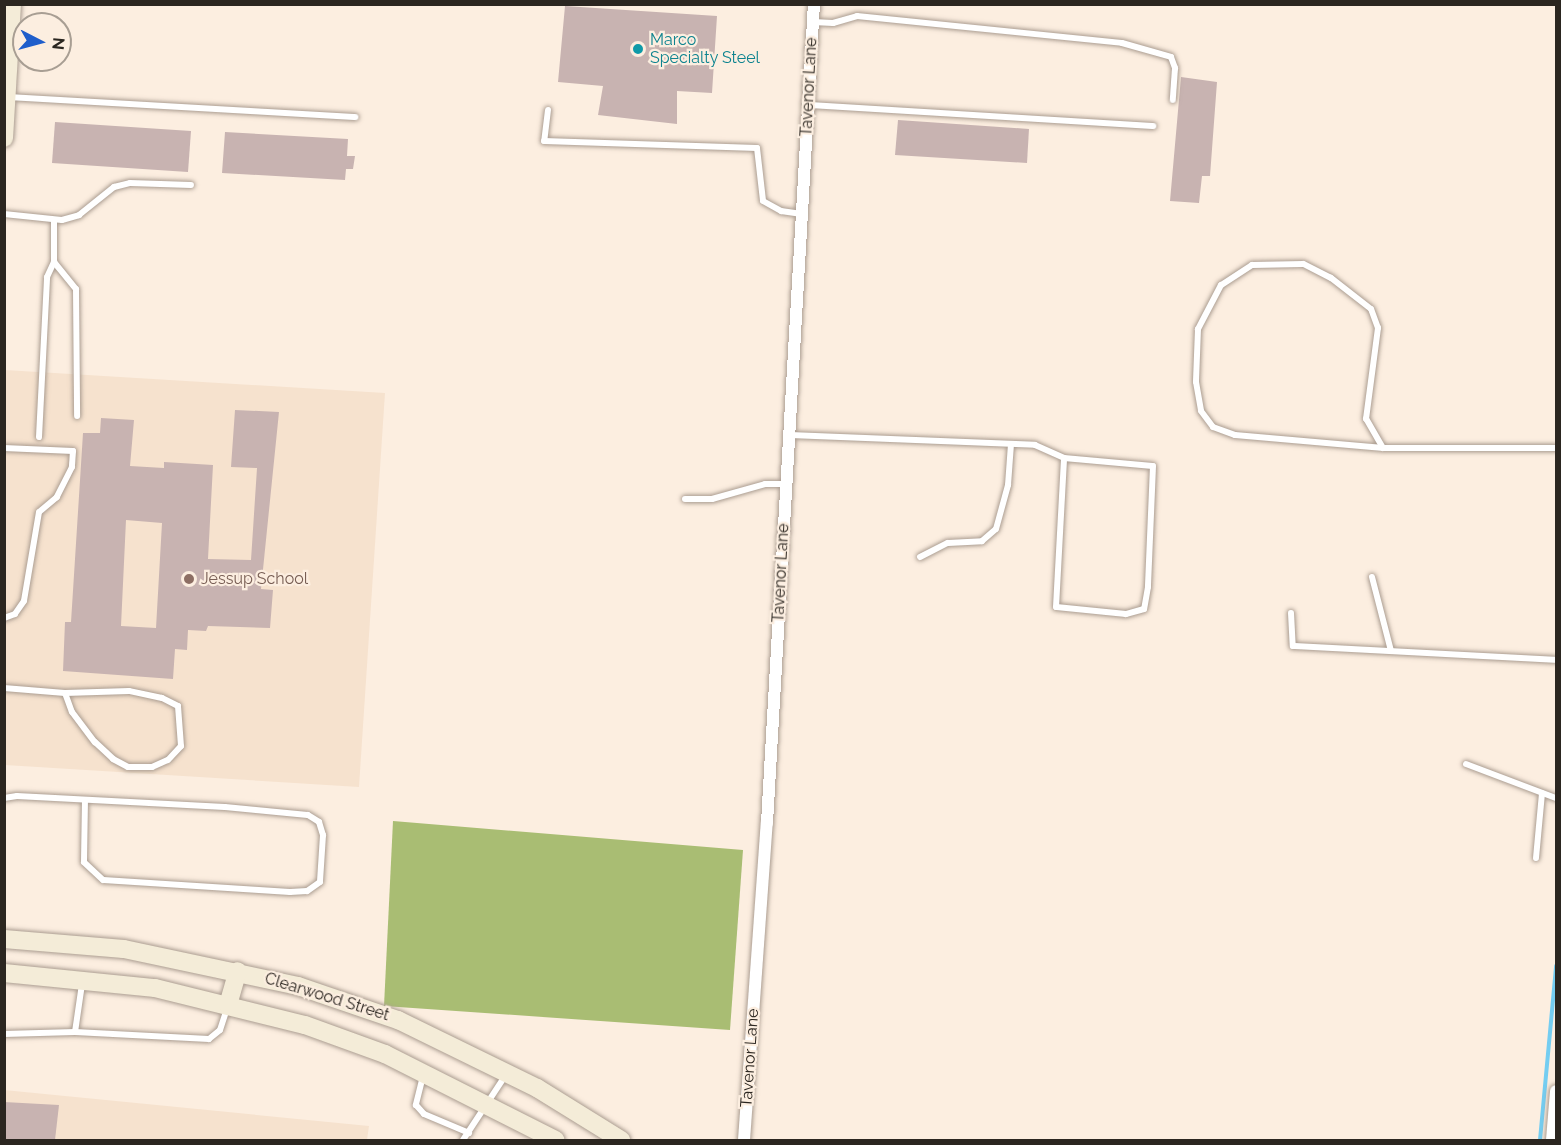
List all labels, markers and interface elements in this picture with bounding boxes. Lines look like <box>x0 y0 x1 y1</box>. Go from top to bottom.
north arrow <box>12 12 72 72</box>
place label: Marco Specialty Steel <box>650 30 760 68</box>
text: N <box>48 37 68 51</box>
street label: Tavenor Lane <box>797 37 821 137</box>
marker: Marco Specialty Steel <box>631 42 645 56</box>
street label: Tavenor Lane <box>769 523 793 623</box>
place label: Jessup School <box>201 569 308 589</box>
marker: Jessup School <box>182 572 196 586</box>
street label: Clearwood Street <box>262 969 392 1025</box>
street label: Tavenor Lane <box>737 1008 763 1108</box>

